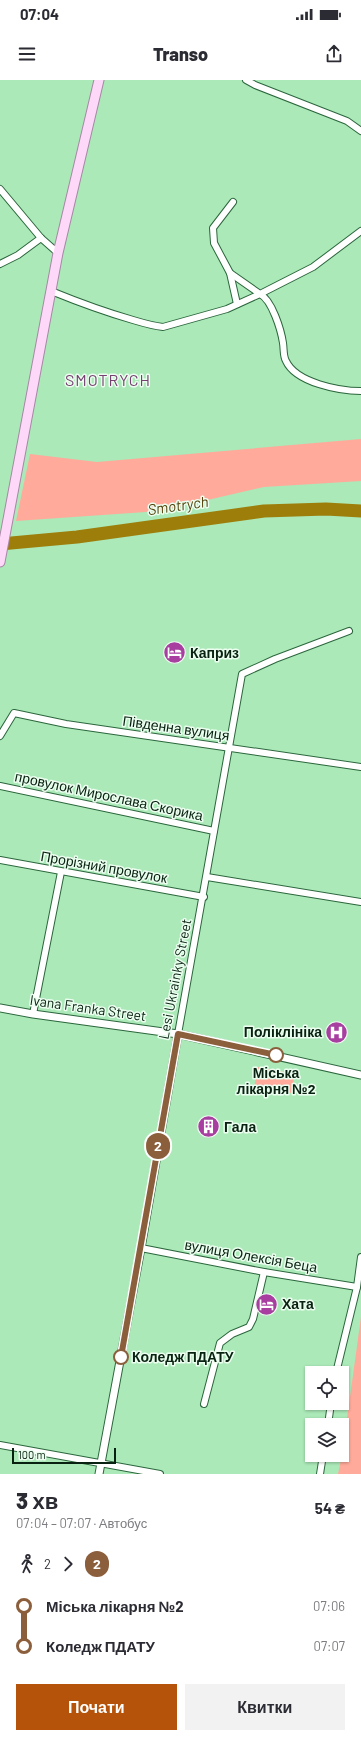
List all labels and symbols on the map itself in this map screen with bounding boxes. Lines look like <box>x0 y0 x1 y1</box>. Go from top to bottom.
district label: SMOTRYCH <box>65 370 151 389</box>
water label: Smotrych <box>146 492 210 518</box>
hotel icon: Каприз <box>162 640 188 666</box>
place label: Каприз <box>190 644 239 661</box>
street label: Південна вулиця <box>121 712 231 743</box>
street label: провулок Мирослава Скорика <box>13 767 205 824</box>
street label: Прорізний провулок <box>39 847 170 886</box>
street label: Lesi Ukrainky Street <box>154 917 195 1041</box>
street label: Ivana Franka Street <box>29 991 147 1024</box>
hospital icon: Поліклініка <box>324 1019 350 1045</box>
place label: Поліклініка <box>244 1023 322 1040</box>
marker: Міська лікарня №2 <box>268 1047 284 1063</box>
place label: Міська лікарня №2 <box>237 1064 316 1097</box>
building icon: Гала <box>196 1114 222 1140</box>
place label: Гала <box>224 1118 256 1135</box>
line badge: 2 <box>145 1133 171 1159</box>
street label: вулиця Олексія Беца <box>183 1235 319 1276</box>
hotel icon: Хата <box>254 1291 280 1317</box>
place label: Хата <box>282 1295 314 1312</box>
place label: Коледж ПДАТУ <box>132 1348 234 1365</box>
marker: Коледж ПДАТУ <box>113 1349 129 1365</box>
scale bar <box>12 1446 116 1465</box>

